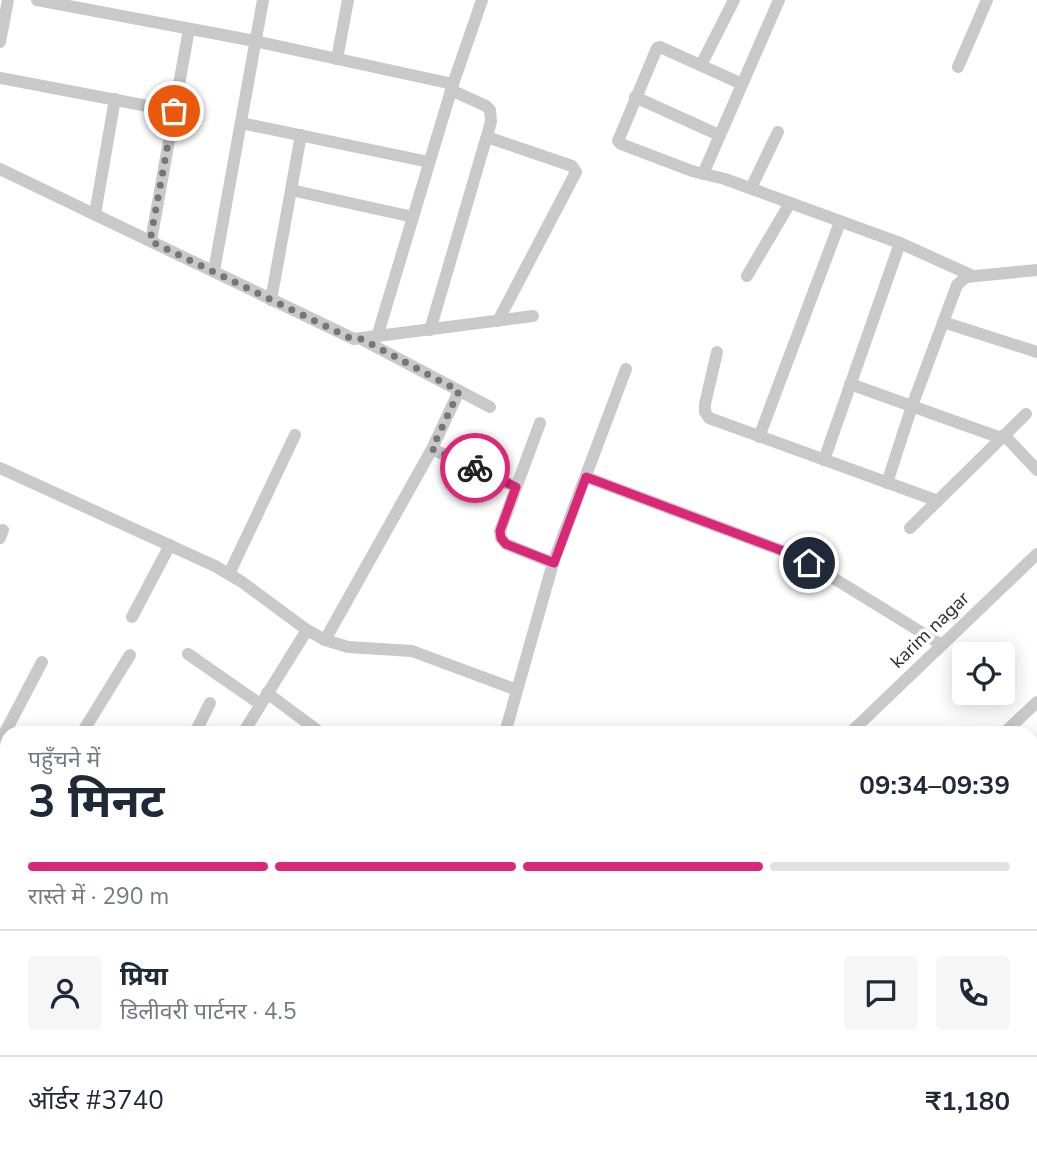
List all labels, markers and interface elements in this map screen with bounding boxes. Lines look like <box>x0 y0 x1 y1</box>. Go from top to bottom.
pin <box>144 81 204 141</box>
icon: bag <box>155 92 193 130</box>
courier <box>440 433 510 503</box>
icon: bike <box>456 449 494 487</box>
pin <box>779 533 839 593</box>
icon: home <box>790 544 828 582</box>
street label: karim nagar <box>885 586 975 674</box>
map controls <box>952 642 1015 705</box>
button: locate <box>952 642 1015 705</box>
text: पहुँचने में <box>28 744 100 775</box>
text: 09:34–09:39 <box>859 768 1010 803</box>
text: 3 मिनट <box>28 770 165 833</box>
text: रास्ते में · 290 m <box>28 881 169 912</box>
button: person <box>28 956 102 1030</box>
button: chat <box>844 956 918 1030</box>
button: phone <box>936 956 1010 1030</box>
text: प्रिया <box>120 959 168 994</box>
text: डिलीवरी पार्टनर · 4.5 <box>120 996 297 1027</box>
text: ऑर्डर #3740 <box>28 1083 164 1118</box>
text: ₹1,180 <box>926 1084 1010 1119</box>

